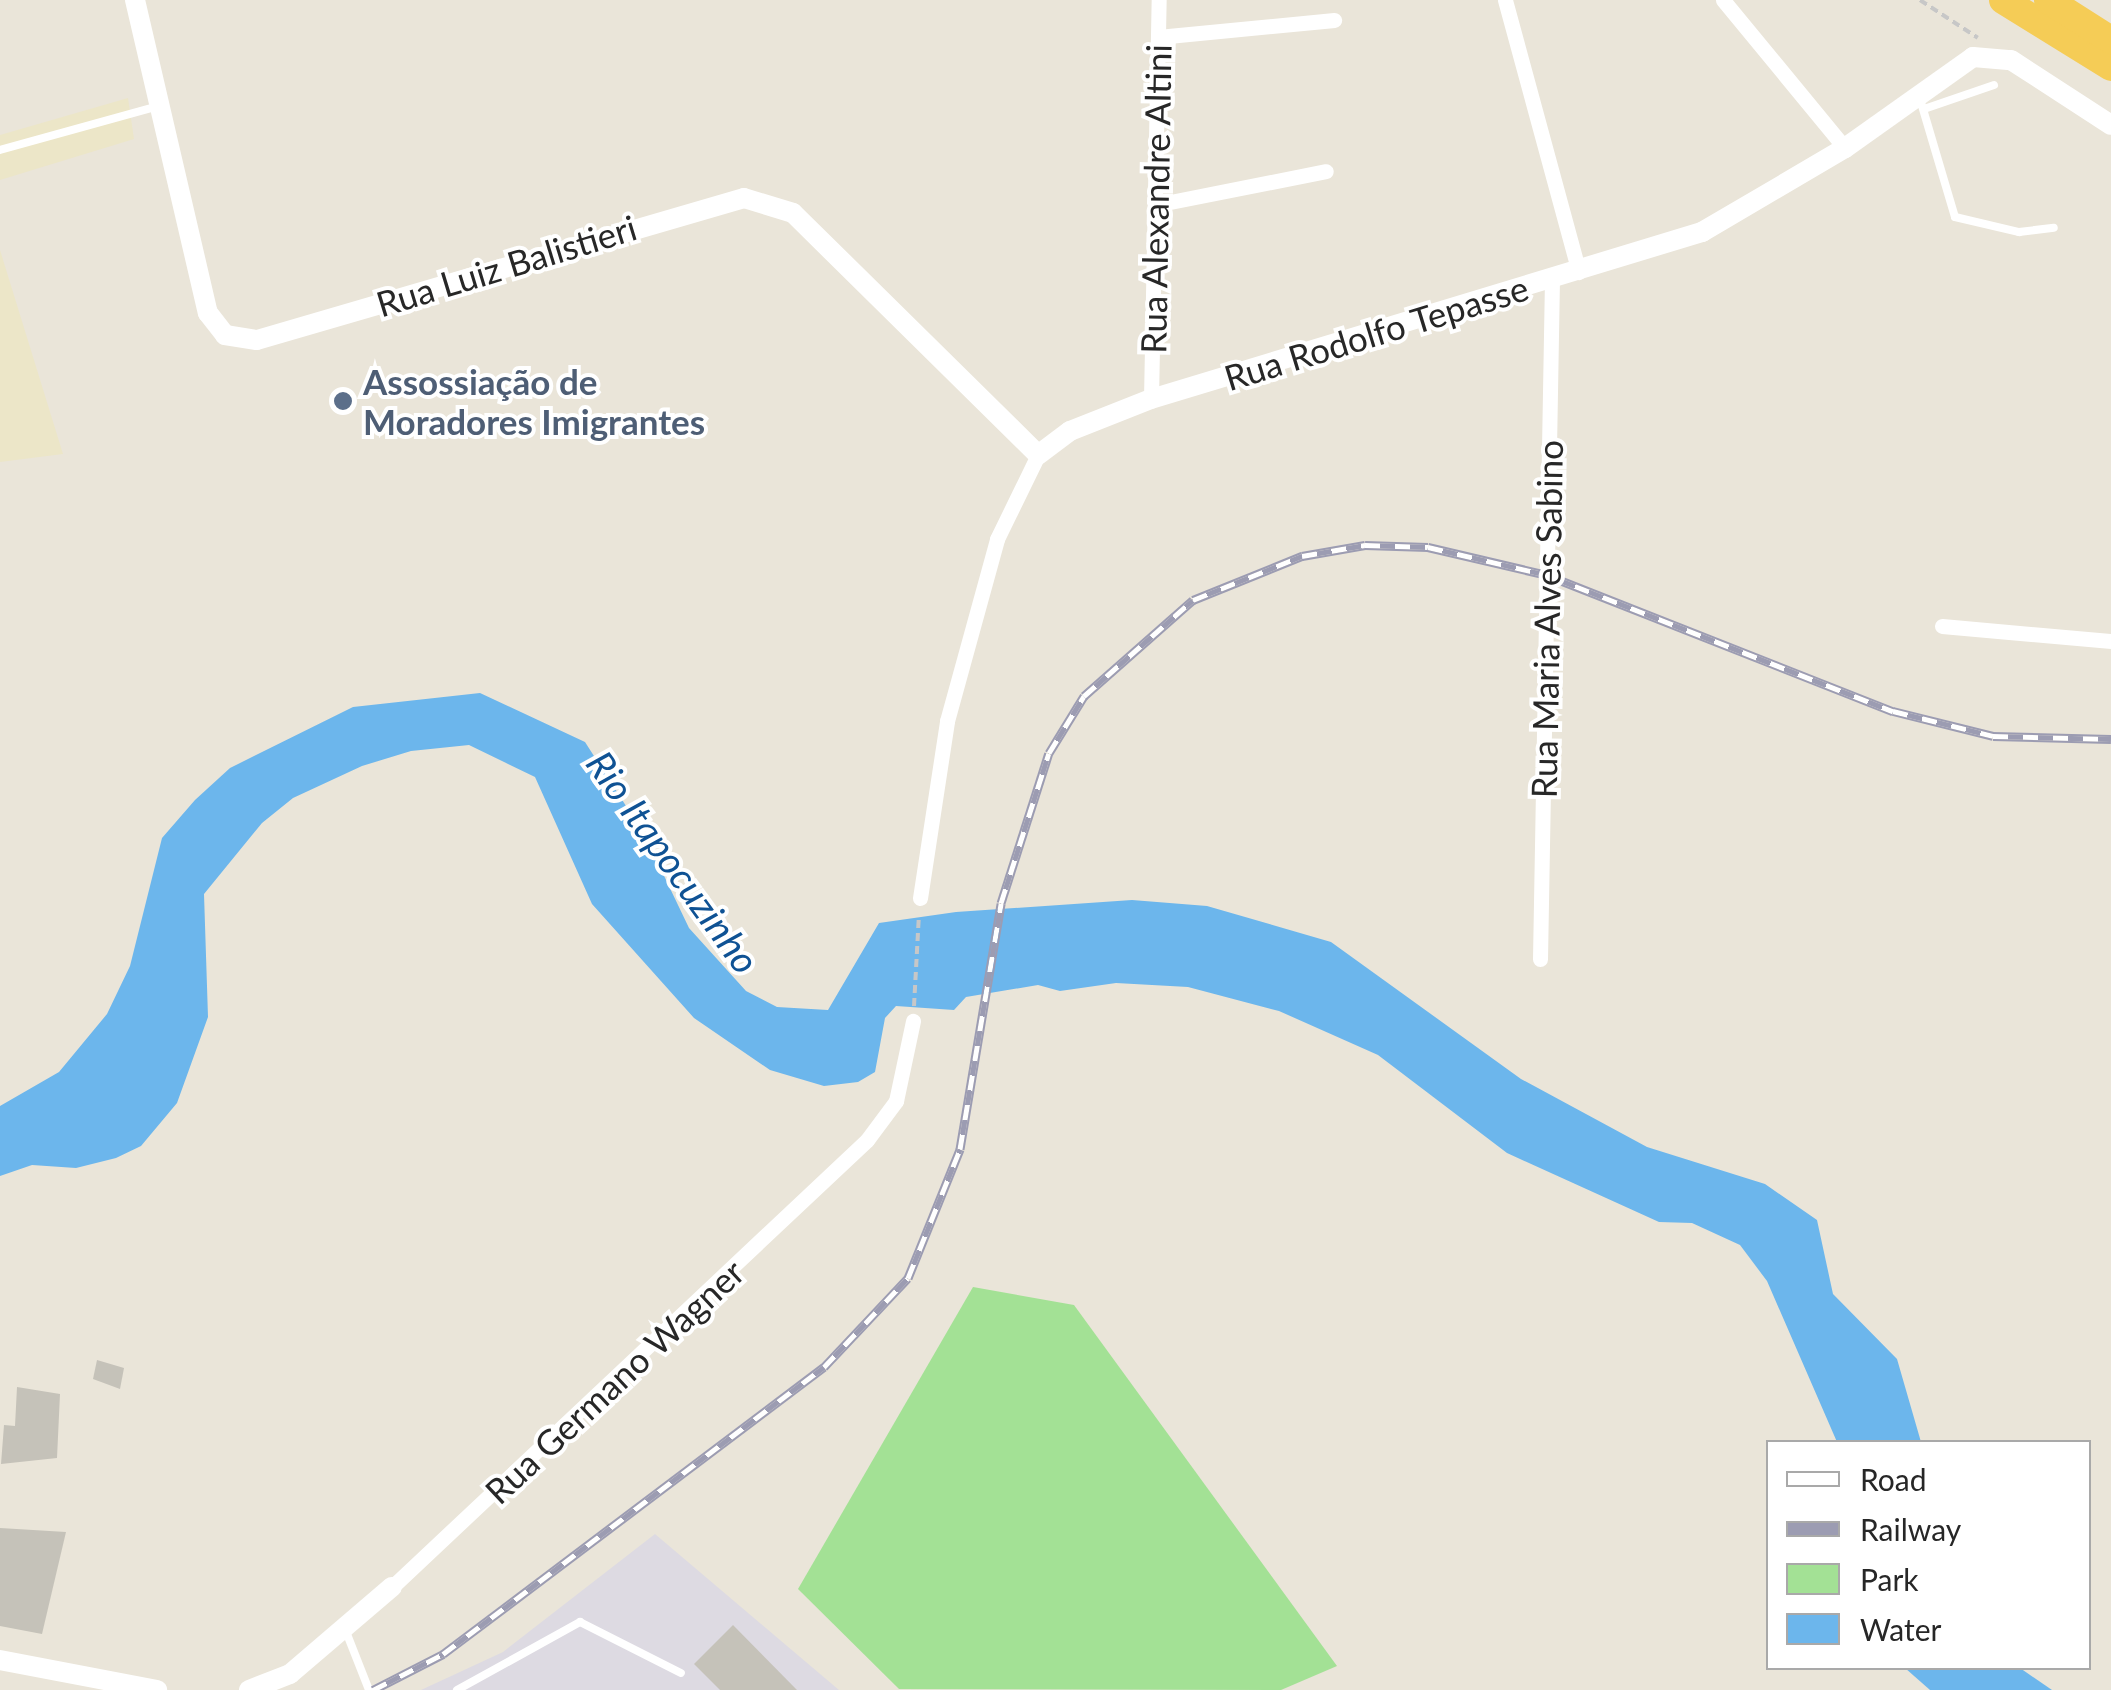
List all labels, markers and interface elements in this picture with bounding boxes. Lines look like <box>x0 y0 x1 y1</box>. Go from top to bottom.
street label: Rua Alexandre Altini <box>1131 43 1179 355</box>
street label: Rua Luiz Balistieri <box>371 206 641 324</box>
street label: Rua Rodolfo Tepasse <box>1218 266 1534 398</box>
place label: Assossiação de Moradores Imigrantes <box>363 360 705 442</box>
marker: Assossiação de Moradores Imigrantes <box>332 390 354 412</box>
street label: Rua Maria Alves Sabino <box>1522 439 1570 799</box>
water label: Rio Itapocuzinho <box>577 742 769 982</box>
street label: Rua Germano Wagner <box>476 1250 752 1512</box>
legend <box>1766 1440 2091 1670</box>
text: Road <box>1860 1461 1927 1497</box>
text: Railway <box>1860 1511 1961 1547</box>
text: Park <box>1860 1561 1919 1597</box>
text: Water <box>1860 1611 1942 1647</box>

